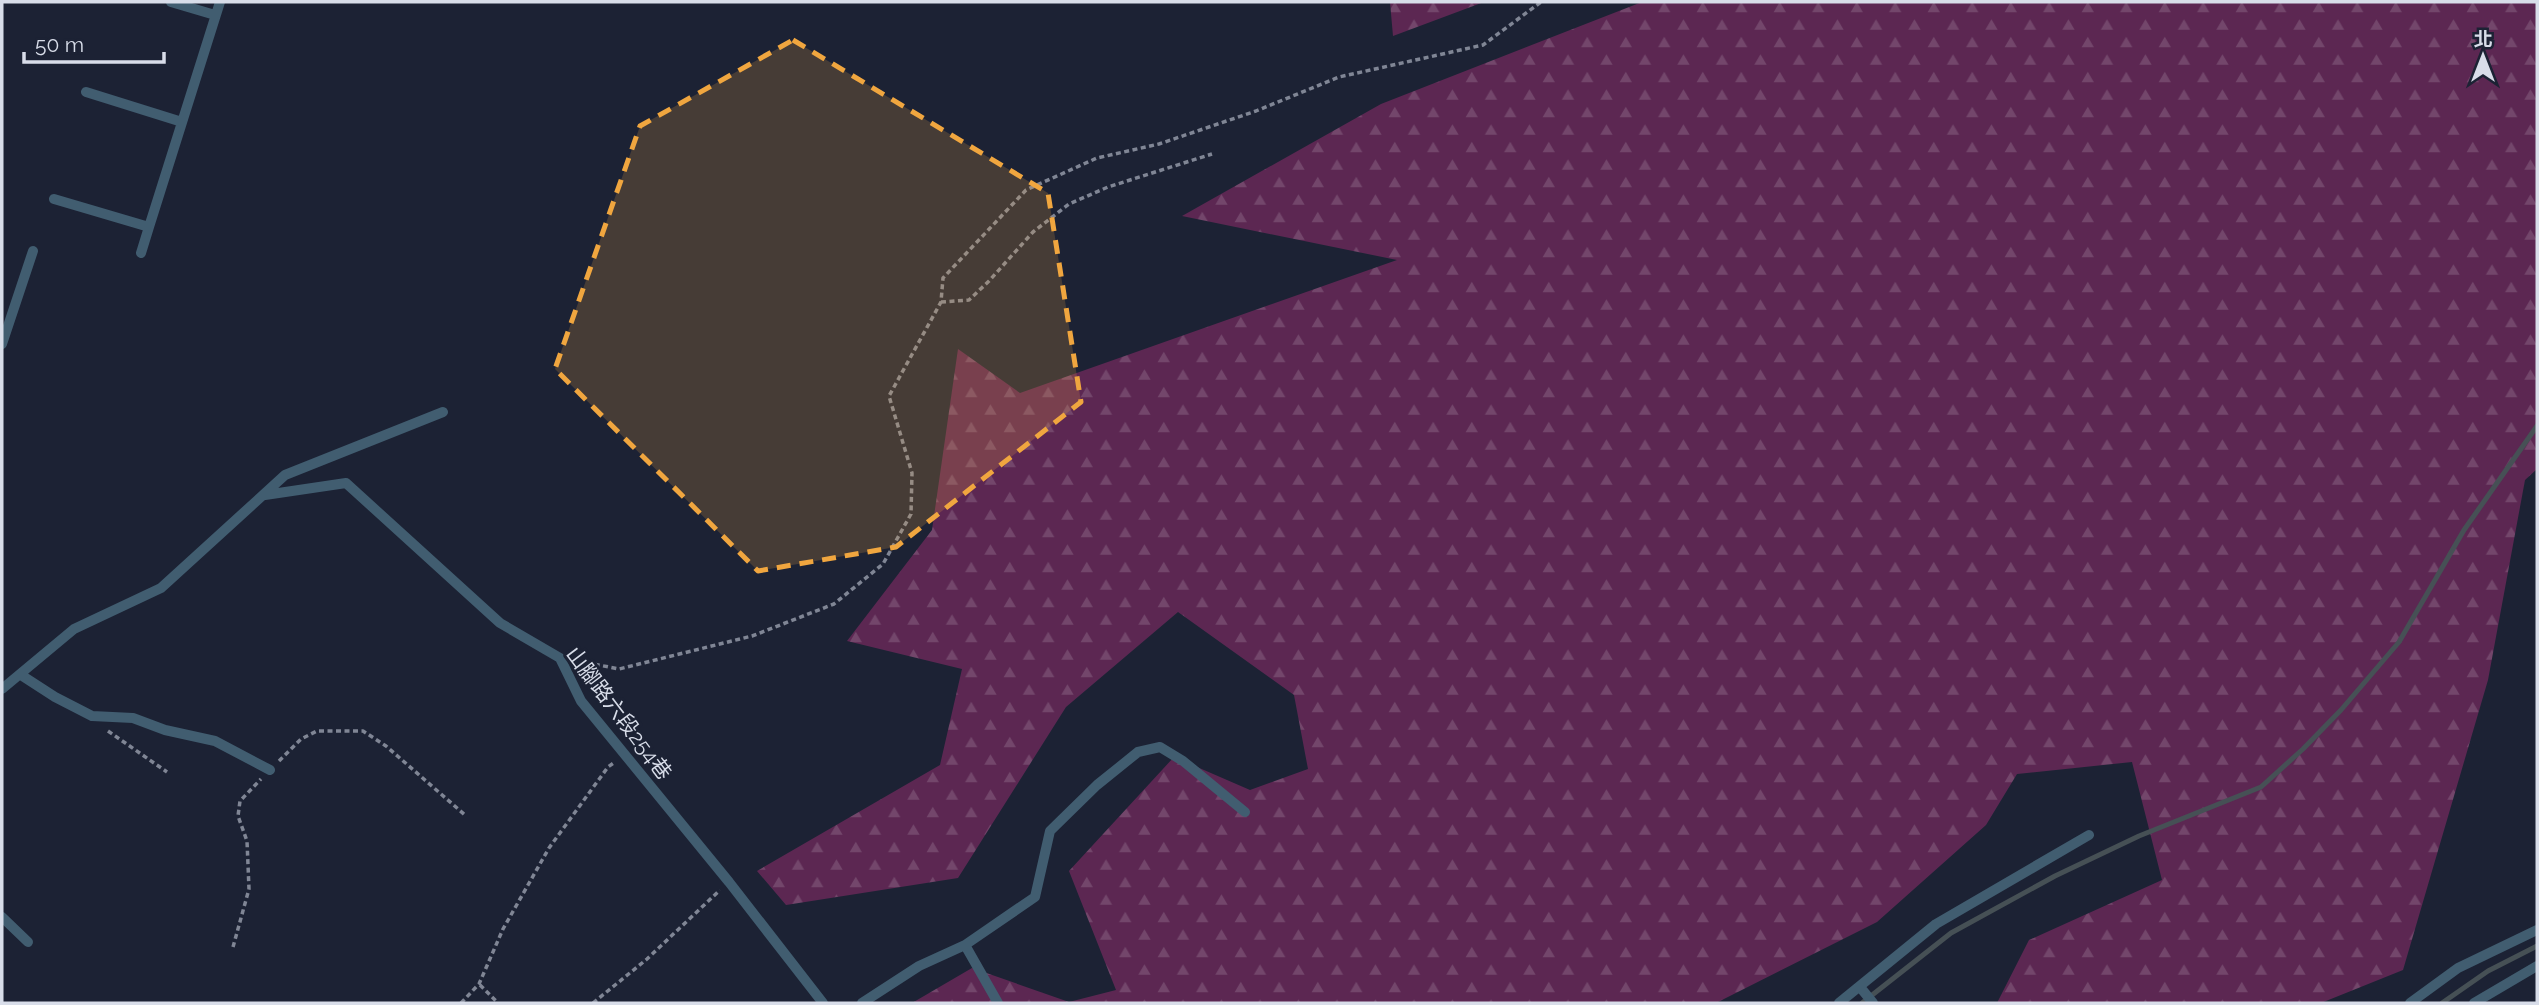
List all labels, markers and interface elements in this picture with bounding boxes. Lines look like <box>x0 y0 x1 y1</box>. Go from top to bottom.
scale bar <box>24 21 164 65</box>
north arrow <box>2448 21 2518 91</box>
text: 北 <box>2473 28 2493 50</box>
text: 50 m <box>35 32 84 57</box>
street label: 山腳路六段254巷 <box>561 642 677 784</box>

